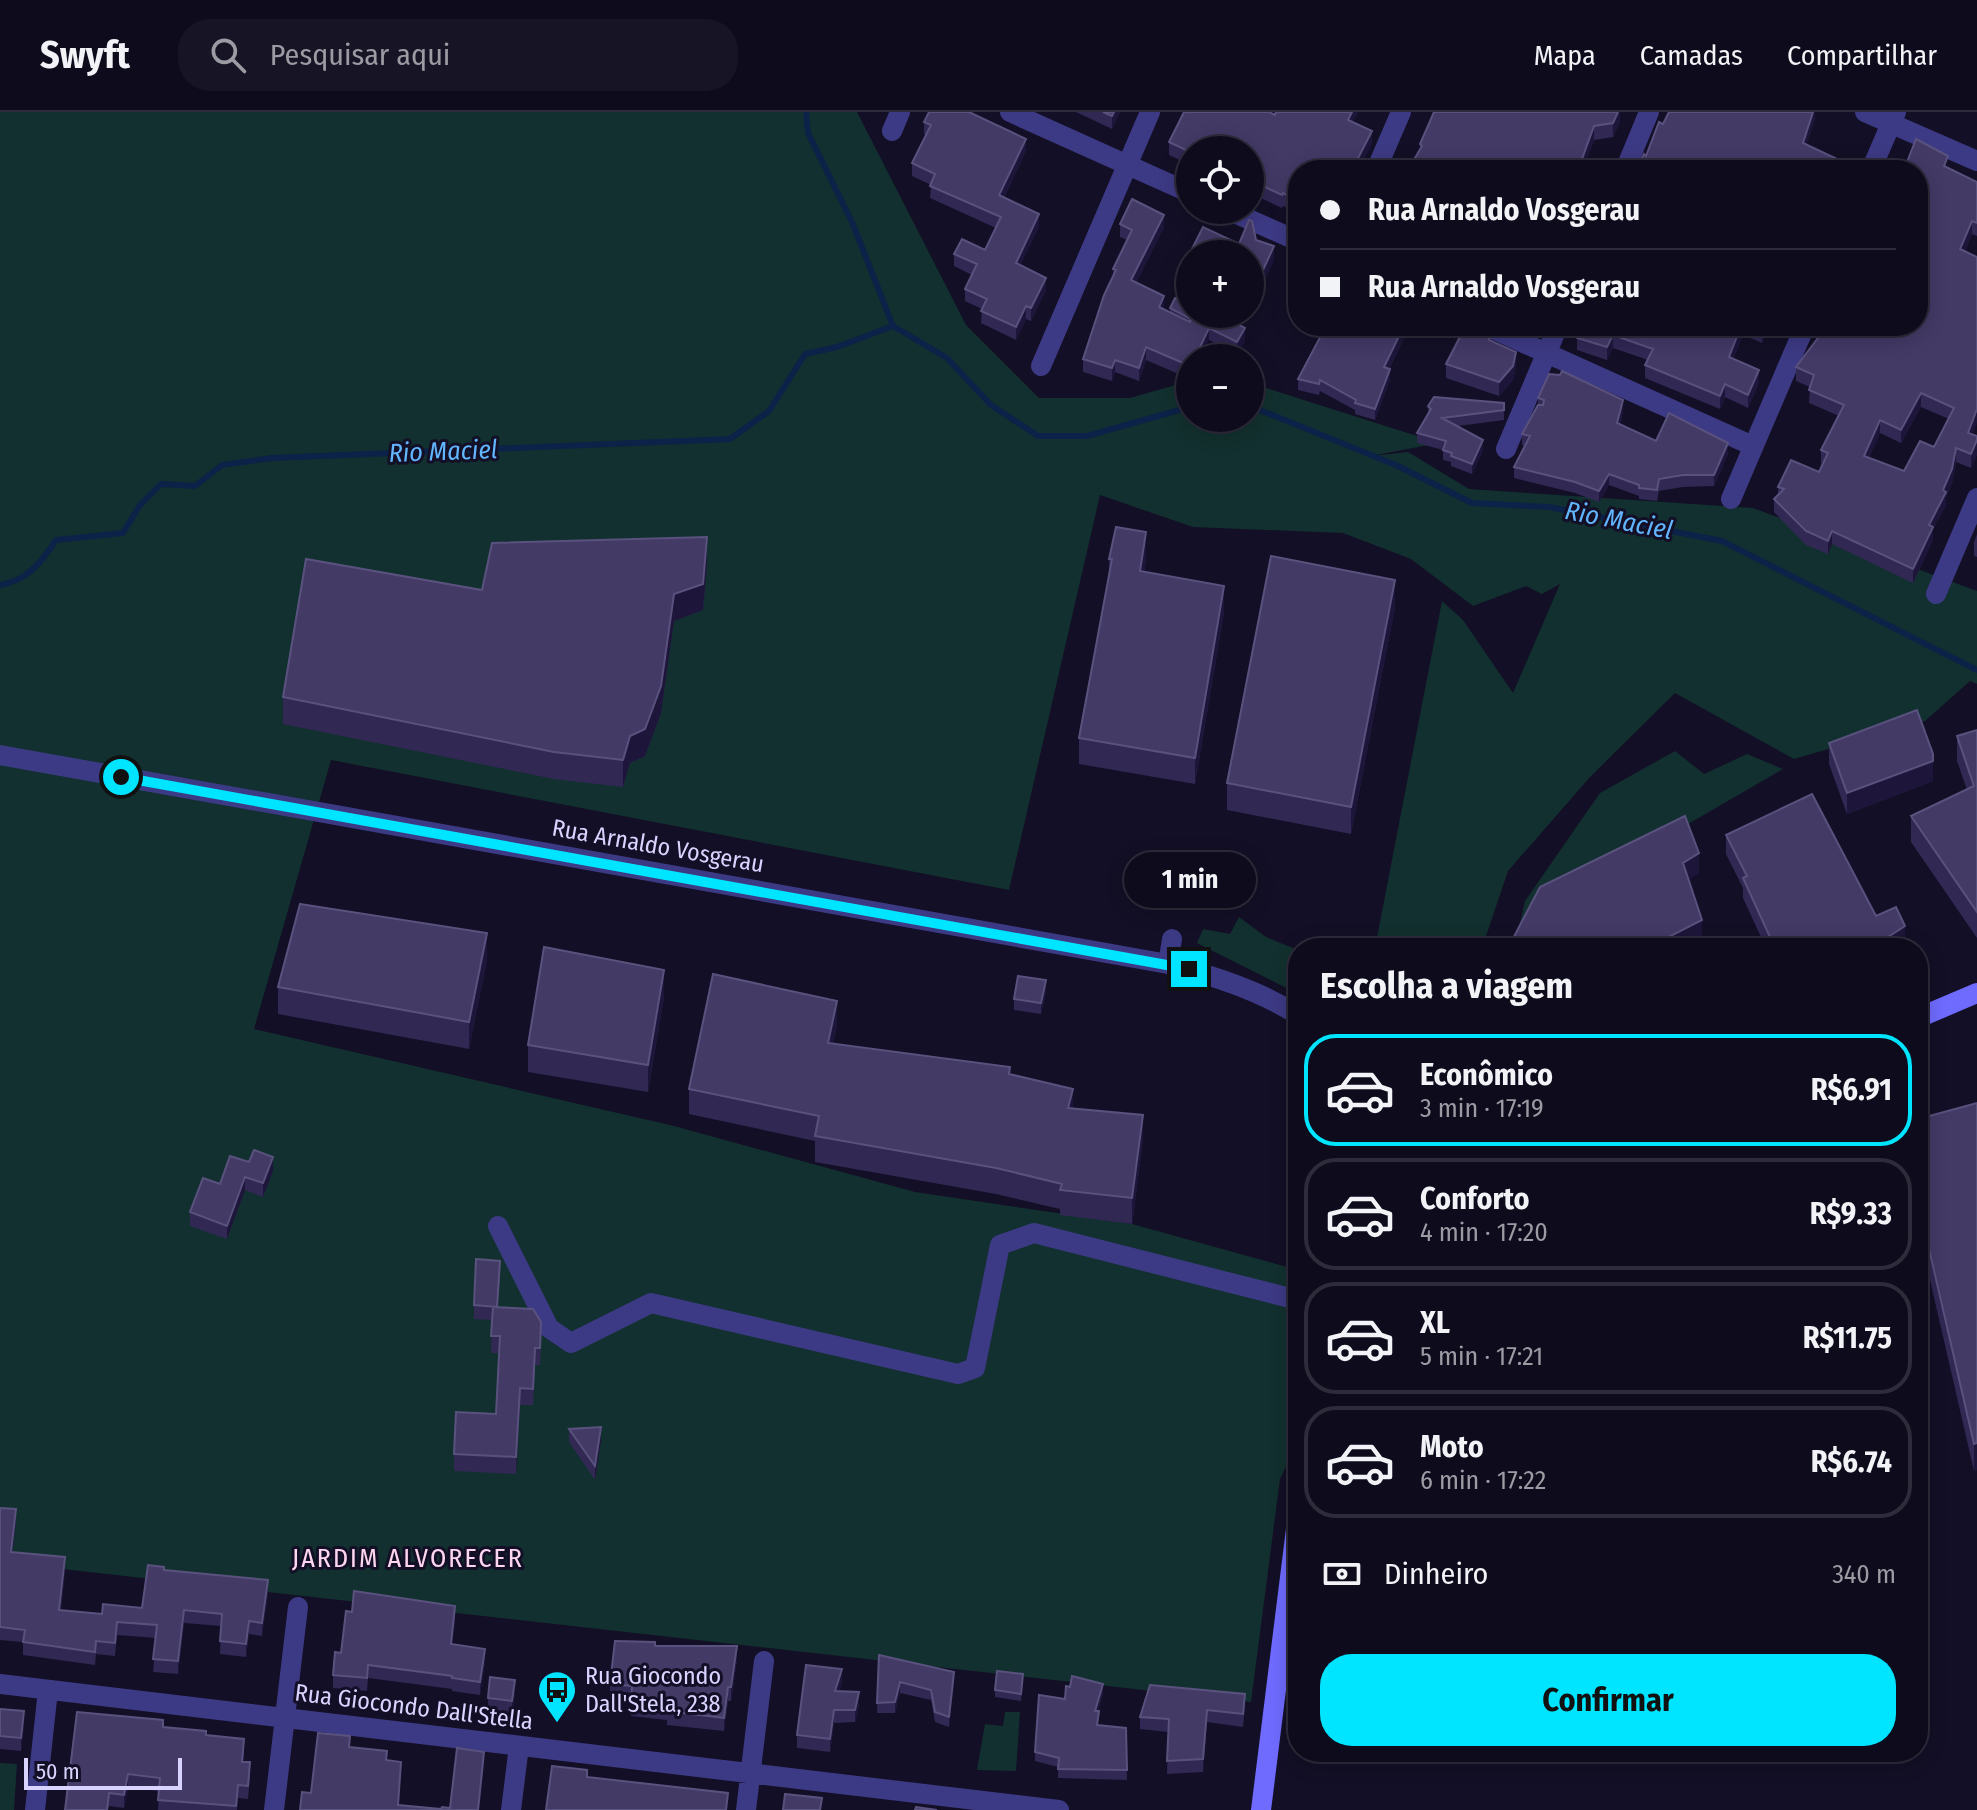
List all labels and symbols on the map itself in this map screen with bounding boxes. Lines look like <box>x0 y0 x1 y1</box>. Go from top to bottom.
water label: Rio Maciel <box>388 434 498 469</box>
water label: Rio Maciel <box>1562 495 1676 546</box>
route start <box>103 759 139 795</box>
street label: Rua Arnaldo Vosgerau <box>550 814 766 878</box>
callout: 1 min <box>1123 853 1255 909</box>
route end <box>1171 951 1207 987</box>
district label: JARDIM ALVORECER <box>292 1543 524 1574</box>
place label: Rua Giocondo Dall'Stela, 238 <box>585 1662 721 1718</box>
bus stop icon: Rua Giocondo Dall'Stela, 238 <box>536 1669 578 1724</box>
street label: Rua Giocondo Dall'Stella <box>293 1679 535 1735</box>
scale bar <box>24 1754 182 1790</box>

